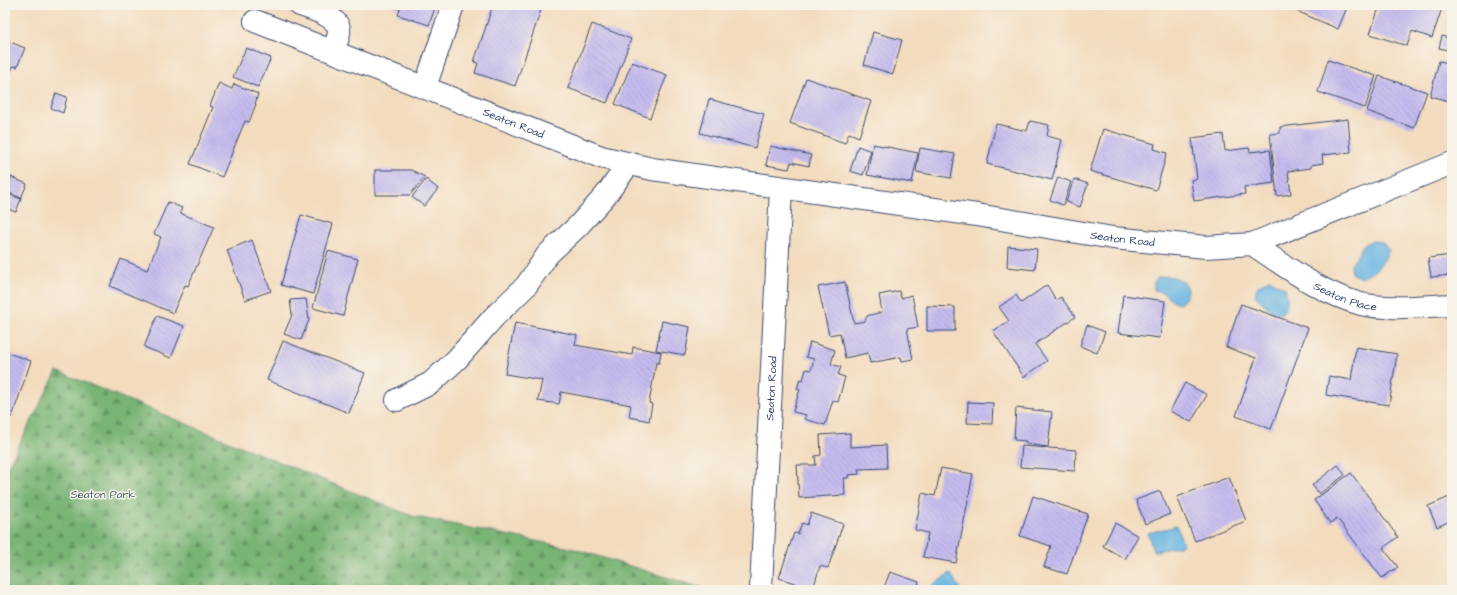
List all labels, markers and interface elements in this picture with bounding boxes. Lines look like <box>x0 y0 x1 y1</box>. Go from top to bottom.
street label: Seaton Road <box>481 104 547 142</box>
street label: Seaton Road <box>1089 227 1156 250</box>
street label: Seaton Place <box>1311 278 1378 314</box>
street label: Seaton Road <box>762 355 781 421</box>
park label: Seaton Park <box>71 487 136 502</box>

